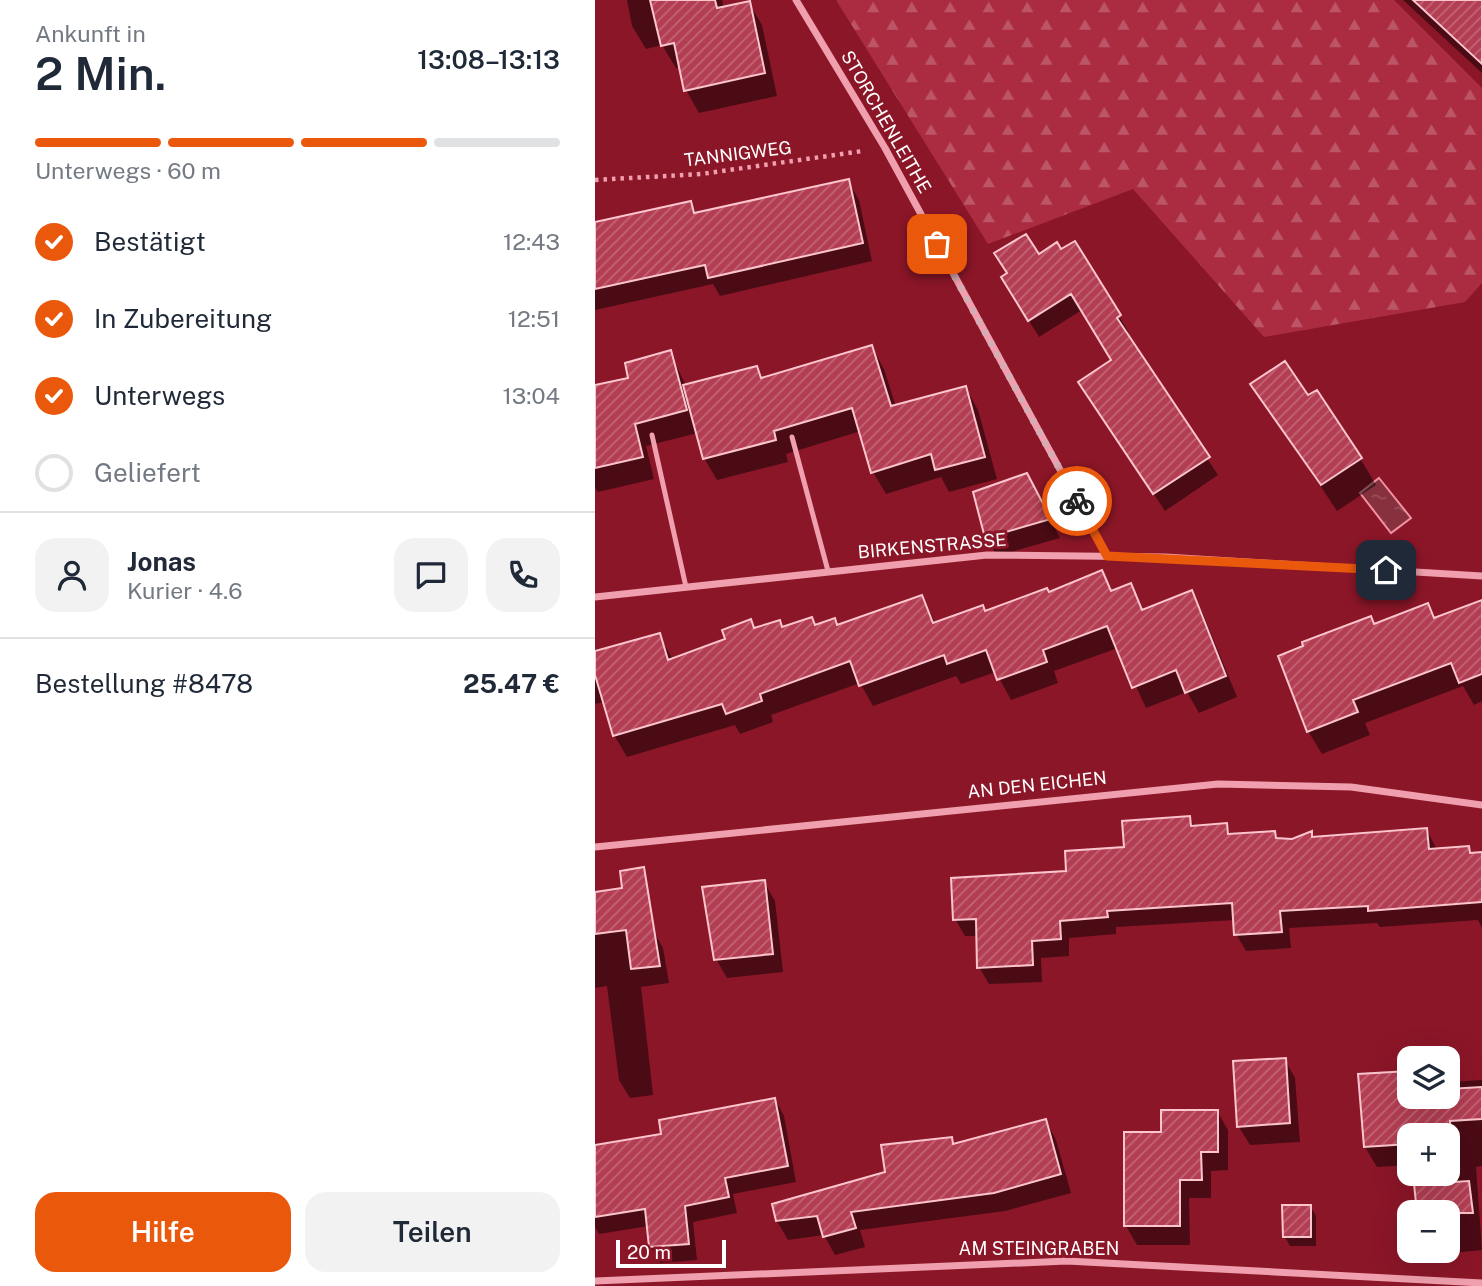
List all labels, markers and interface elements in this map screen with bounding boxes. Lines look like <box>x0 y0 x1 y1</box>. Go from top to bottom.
text: Ankunft in <box>35 20 146 47</box>
text: 13:08–13:13 <box>417 44 560 75</box>
text: 2 Min. <box>35 46 166 100</box>
street label: STORCHENLEITHE <box>837 47 936 197</box>
street label: TANNIGWEG <box>683 136 793 171</box>
text: Unterwegs · 60 m <box>35 157 221 184</box>
pin <box>907 214 967 274</box>
icon: check <box>35 223 73 261</box>
icon: bag <box>918 225 956 263</box>
text: Bestätigt <box>94 226 206 257</box>
text: 12:43 <box>503 228 560 255</box>
icon: check <box>35 300 73 338</box>
text: In Zubereitung <box>94 303 272 334</box>
text: 12:51 <box>508 305 560 332</box>
icon: check <box>35 377 73 415</box>
text: Unterwegs <box>94 380 225 411</box>
text: 13:04 <box>502 382 560 409</box>
text: Geliefert <box>94 457 201 488</box>
courier <box>1042 466 1112 536</box>
icon: bike <box>1058 482 1096 520</box>
street label: BIRKENSTRASSE <box>857 529 1007 562</box>
button: person <box>35 538 109 612</box>
button: chat <box>394 538 468 612</box>
button: phone <box>486 538 560 612</box>
pin <box>1356 540 1416 600</box>
text: Jonas <box>127 546 196 577</box>
icon: home <box>1367 551 1405 589</box>
text: Kurier · 4.6 <box>127 577 242 604</box>
text: Bestellung #8478 <box>35 668 253 699</box>
text: 25.47 € <box>463 668 560 699</box>
street label: AN DEN EICHEN <box>966 767 1108 802</box>
map controls <box>1397 1046 1460 1263</box>
button: layers <box>1397 1046 1460 1109</box>
button: + <box>1397 1123 1460 1186</box>
button: Hilfe <box>35 1192 291 1272</box>
button: Teilen <box>305 1192 560 1272</box>
button: − <box>1397 1200 1460 1263</box>
scale bar <box>616 1237 726 1269</box>
street label: AM STEINGRABEN <box>959 1238 1119 1259</box>
text: 20 m <box>627 1241 671 1263</box>

